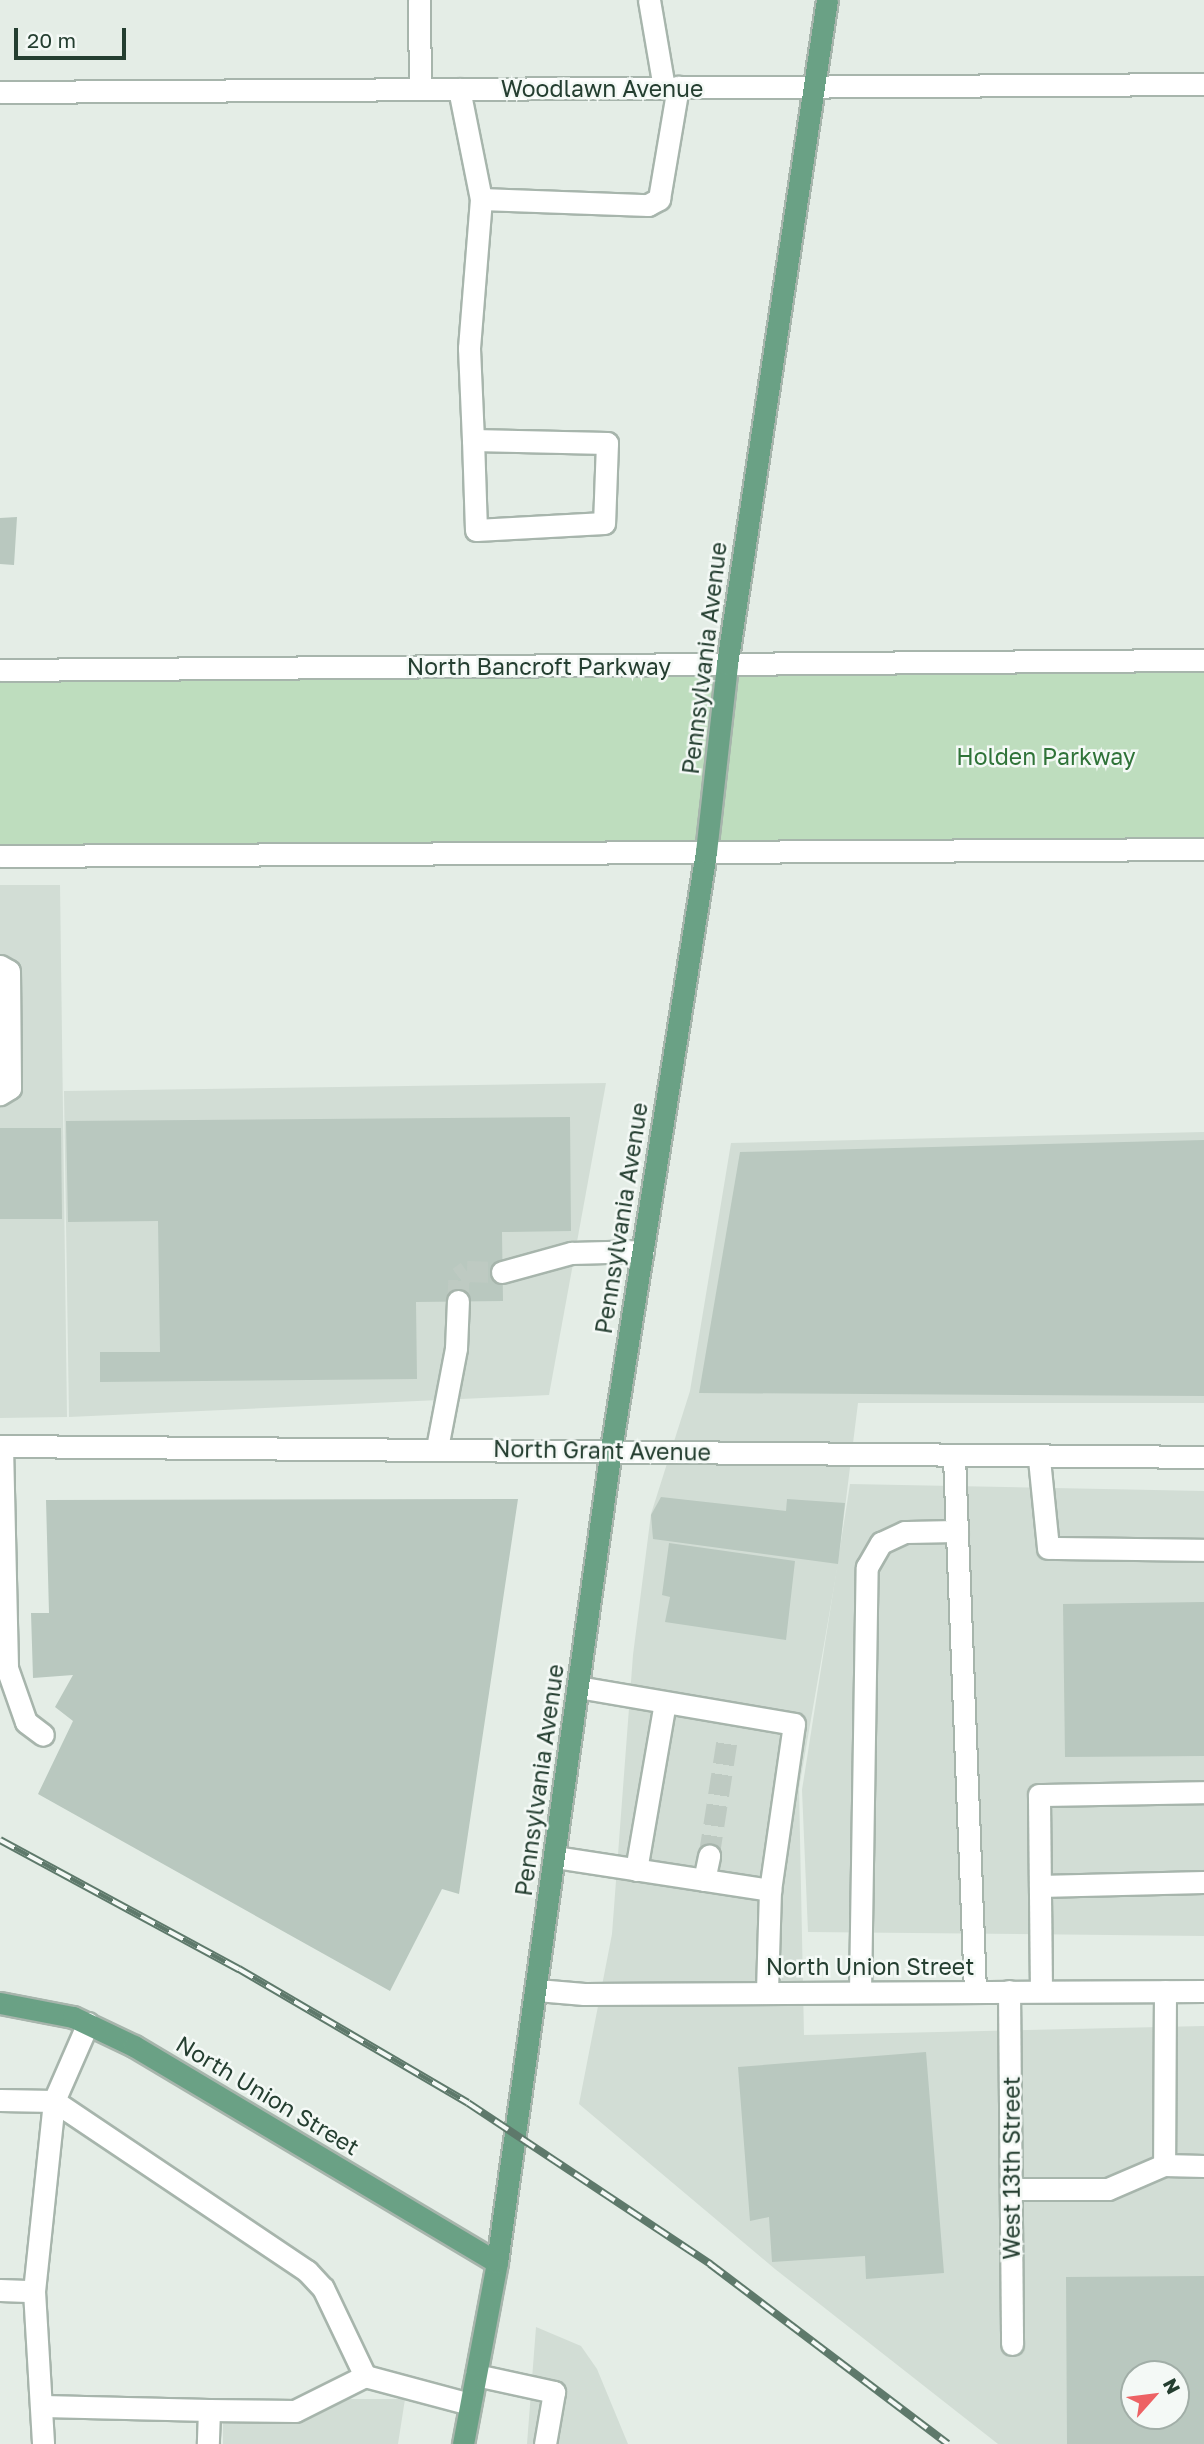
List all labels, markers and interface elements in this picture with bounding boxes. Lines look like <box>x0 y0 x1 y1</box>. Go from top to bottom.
scale bar <box>18 14 130 58</box>
text: 20 m <box>27 27 76 53</box>
street label: Woodlawn Avenue <box>501 74 703 102</box>
street label: Pennsylvania Avenue <box>676 540 732 776</box>
street label: North Bancroft Parkway <box>407 652 671 680</box>
park label: Holden Parkway <box>956 742 1136 770</box>
street label: Pennsylvania Avenue <box>589 1100 653 1336</box>
street label: North Grant Avenue <box>493 1434 711 1466</box>
street label: Pennsylvania Avenue <box>509 1662 569 1898</box>
street label: North Union Street <box>766 1952 974 1980</box>
street label: North Union Street <box>171 2029 365 2161</box>
street label: West 13th Street <box>997 2076 1025 2260</box>
north arrow <box>1120 2360 1190 2430</box>
text: N <box>1159 2374 1186 2398</box>

